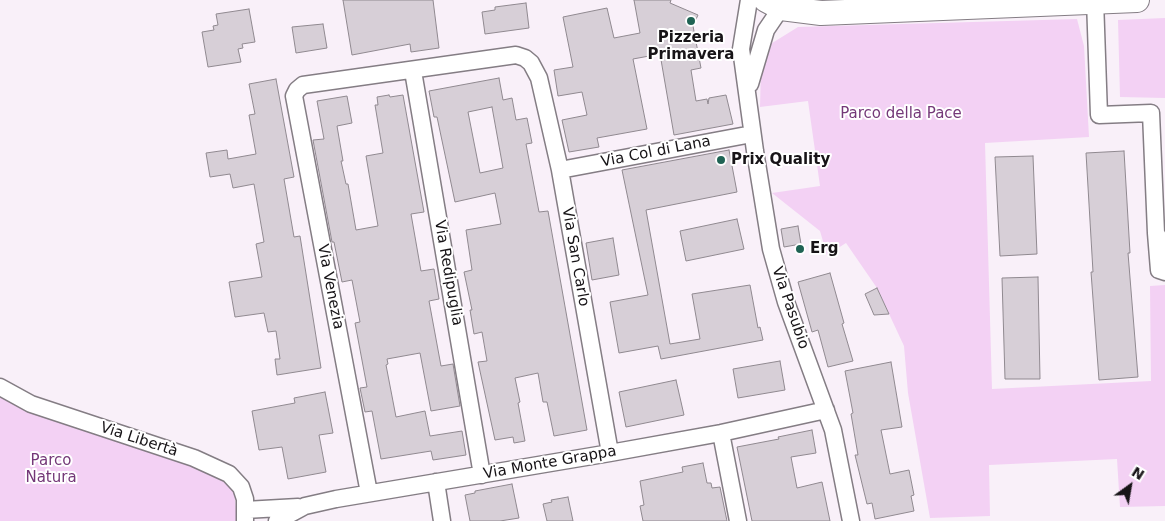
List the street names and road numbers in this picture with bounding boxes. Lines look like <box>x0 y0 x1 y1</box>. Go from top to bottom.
street label: Via Col di Lana <box>600 133 712 171</box>
street label: Via San Carlo <box>557 206 593 308</box>
street label: Via Redipuglia <box>430 219 466 327</box>
street label: Via Venezia <box>313 243 347 331</box>
street label: Via Pasubio <box>768 265 812 351</box>
street label: Via Libertà <box>98 419 180 461</box>
street label: Via Monte Grappa <box>482 442 618 484</box>

